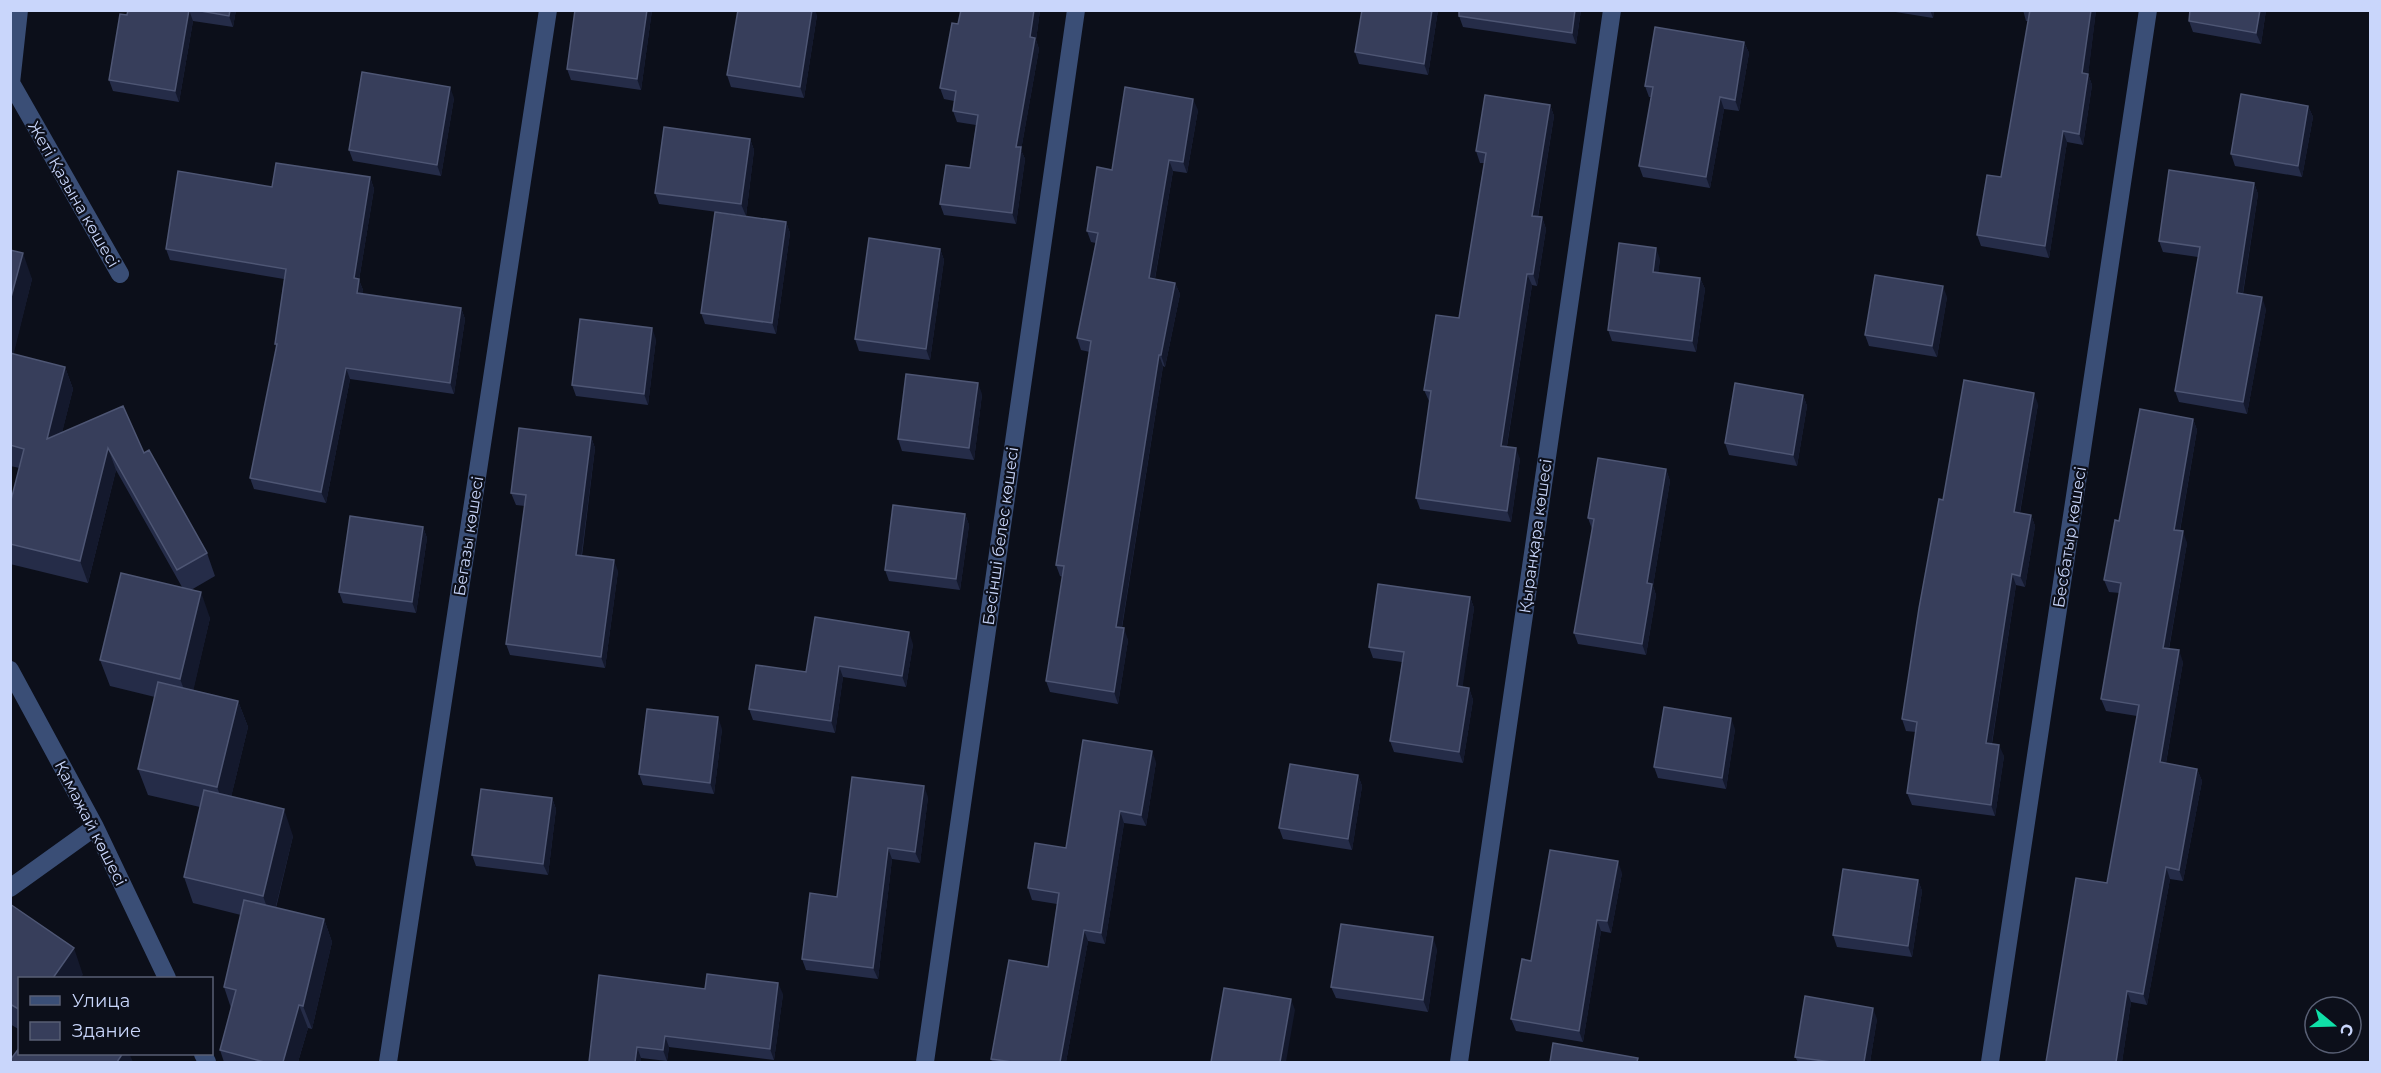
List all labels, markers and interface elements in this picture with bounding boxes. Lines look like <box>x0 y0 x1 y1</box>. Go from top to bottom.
street label: Жеті Қазына көшесі <box>24 118 123 271</box>
street label: Бесінші белес көшесі <box>979 446 1022 626</box>
street label: Қыранқара көшесі <box>1515 458 1556 614</box>
street label: Бесбатыр көшесі <box>2049 465 2090 609</box>
street label: Бегазы көшесі <box>450 475 487 597</box>
street label: Қамажай көшесі <box>51 757 130 889</box>
legend <box>18 977 213 1055</box>
text: Улица <box>72 990 130 1012</box>
north arrow <box>2303 995 2363 1055</box>
text: Здание <box>72 1020 141 1042</box>
text: С <box>2336 1021 2358 1039</box>

